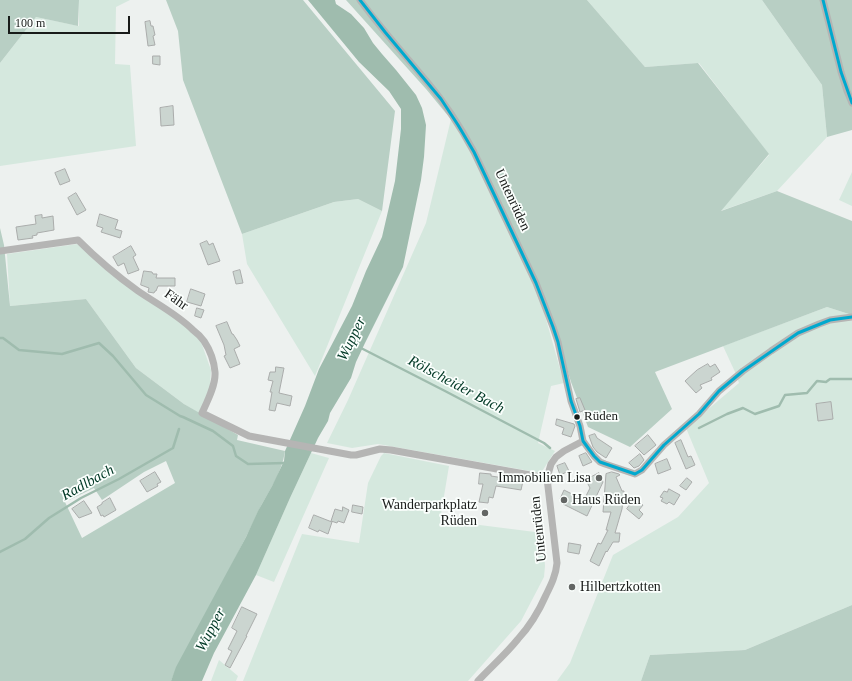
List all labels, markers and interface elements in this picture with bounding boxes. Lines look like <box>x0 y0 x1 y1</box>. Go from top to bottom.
scale bar <box>10 8 132 34</box>
text: 100 m <box>15 16 45 30</box>
street label: Untenrüden <box>490 167 534 233</box>
street label: Fähr <box>161 286 191 314</box>
water label: Wupper <box>334 314 370 364</box>
water label: Rölscheider Bach <box>405 352 507 418</box>
place label: Rüden <box>584 409 618 425</box>
marker: Rüden <box>572 412 582 422</box>
water label: Radlbach <box>58 461 118 505</box>
place label: Immobilien Lisa <box>498 470 591 486</box>
marker: Immobilien Lisa <box>594 473 604 483</box>
place label: Haus Rüden <box>572 492 641 508</box>
street label: Untenrüden <box>527 495 551 563</box>
marker: Haus Rüden <box>559 495 569 505</box>
place label: Wanderparkplatz Rüden <box>382 497 477 530</box>
marker: Wanderparkplatz Rüden <box>480 508 490 518</box>
place label: Hilbertzkotten <box>580 579 661 595</box>
marker: Hilbertzkotten <box>567 582 577 592</box>
water label: Wupper <box>192 605 230 655</box>

